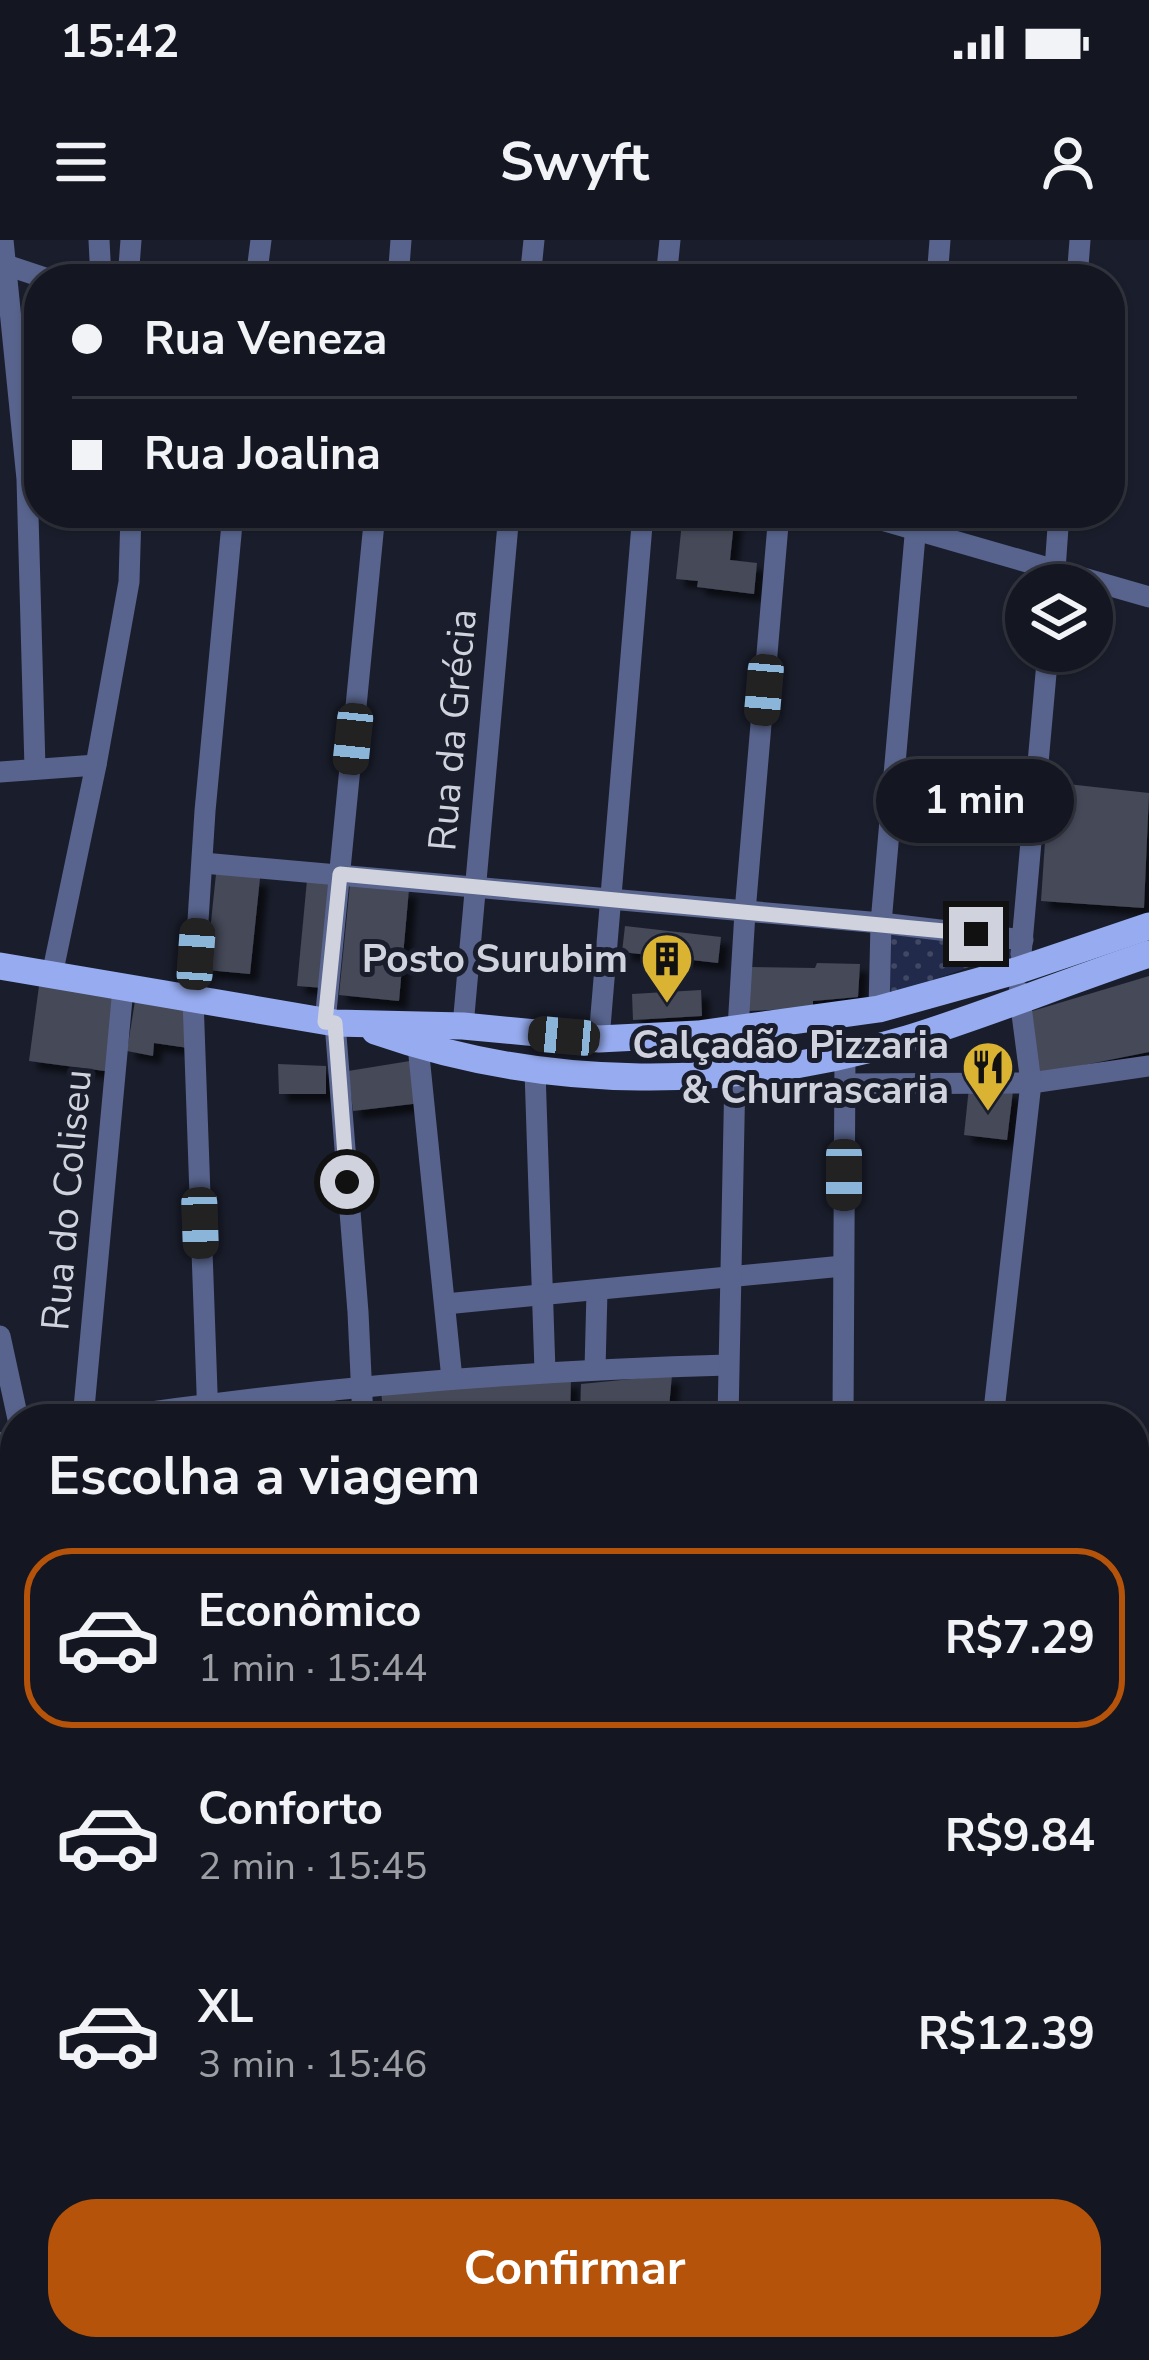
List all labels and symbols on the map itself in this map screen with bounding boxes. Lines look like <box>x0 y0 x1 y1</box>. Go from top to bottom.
street label: Rua da Grécia <box>416 607 490 853</box>
car <box>743 653 785 727</box>
car <box>331 701 375 777</box>
callout: 1 min <box>877 760 1075 844</box>
route end <box>949 907 1003 961</box>
car <box>176 917 216 991</box>
building icon: Posto Surubim <box>639 931 695 1005</box>
place label: Posto Surubim <box>362 933 628 986</box>
car <box>527 1015 601 1057</box>
place label: Calçadão Pizzaria & Churrascaria <box>632 1019 949 1117</box>
restaurant icon: Calçadão Pizzaria & Churrascaria <box>960 1039 1016 1113</box>
street label: Rua do Coliseu <box>29 1067 105 1333</box>
car <box>826 1139 862 1211</box>
route start <box>320 1155 374 1209</box>
car <box>181 1186 219 1260</box>

